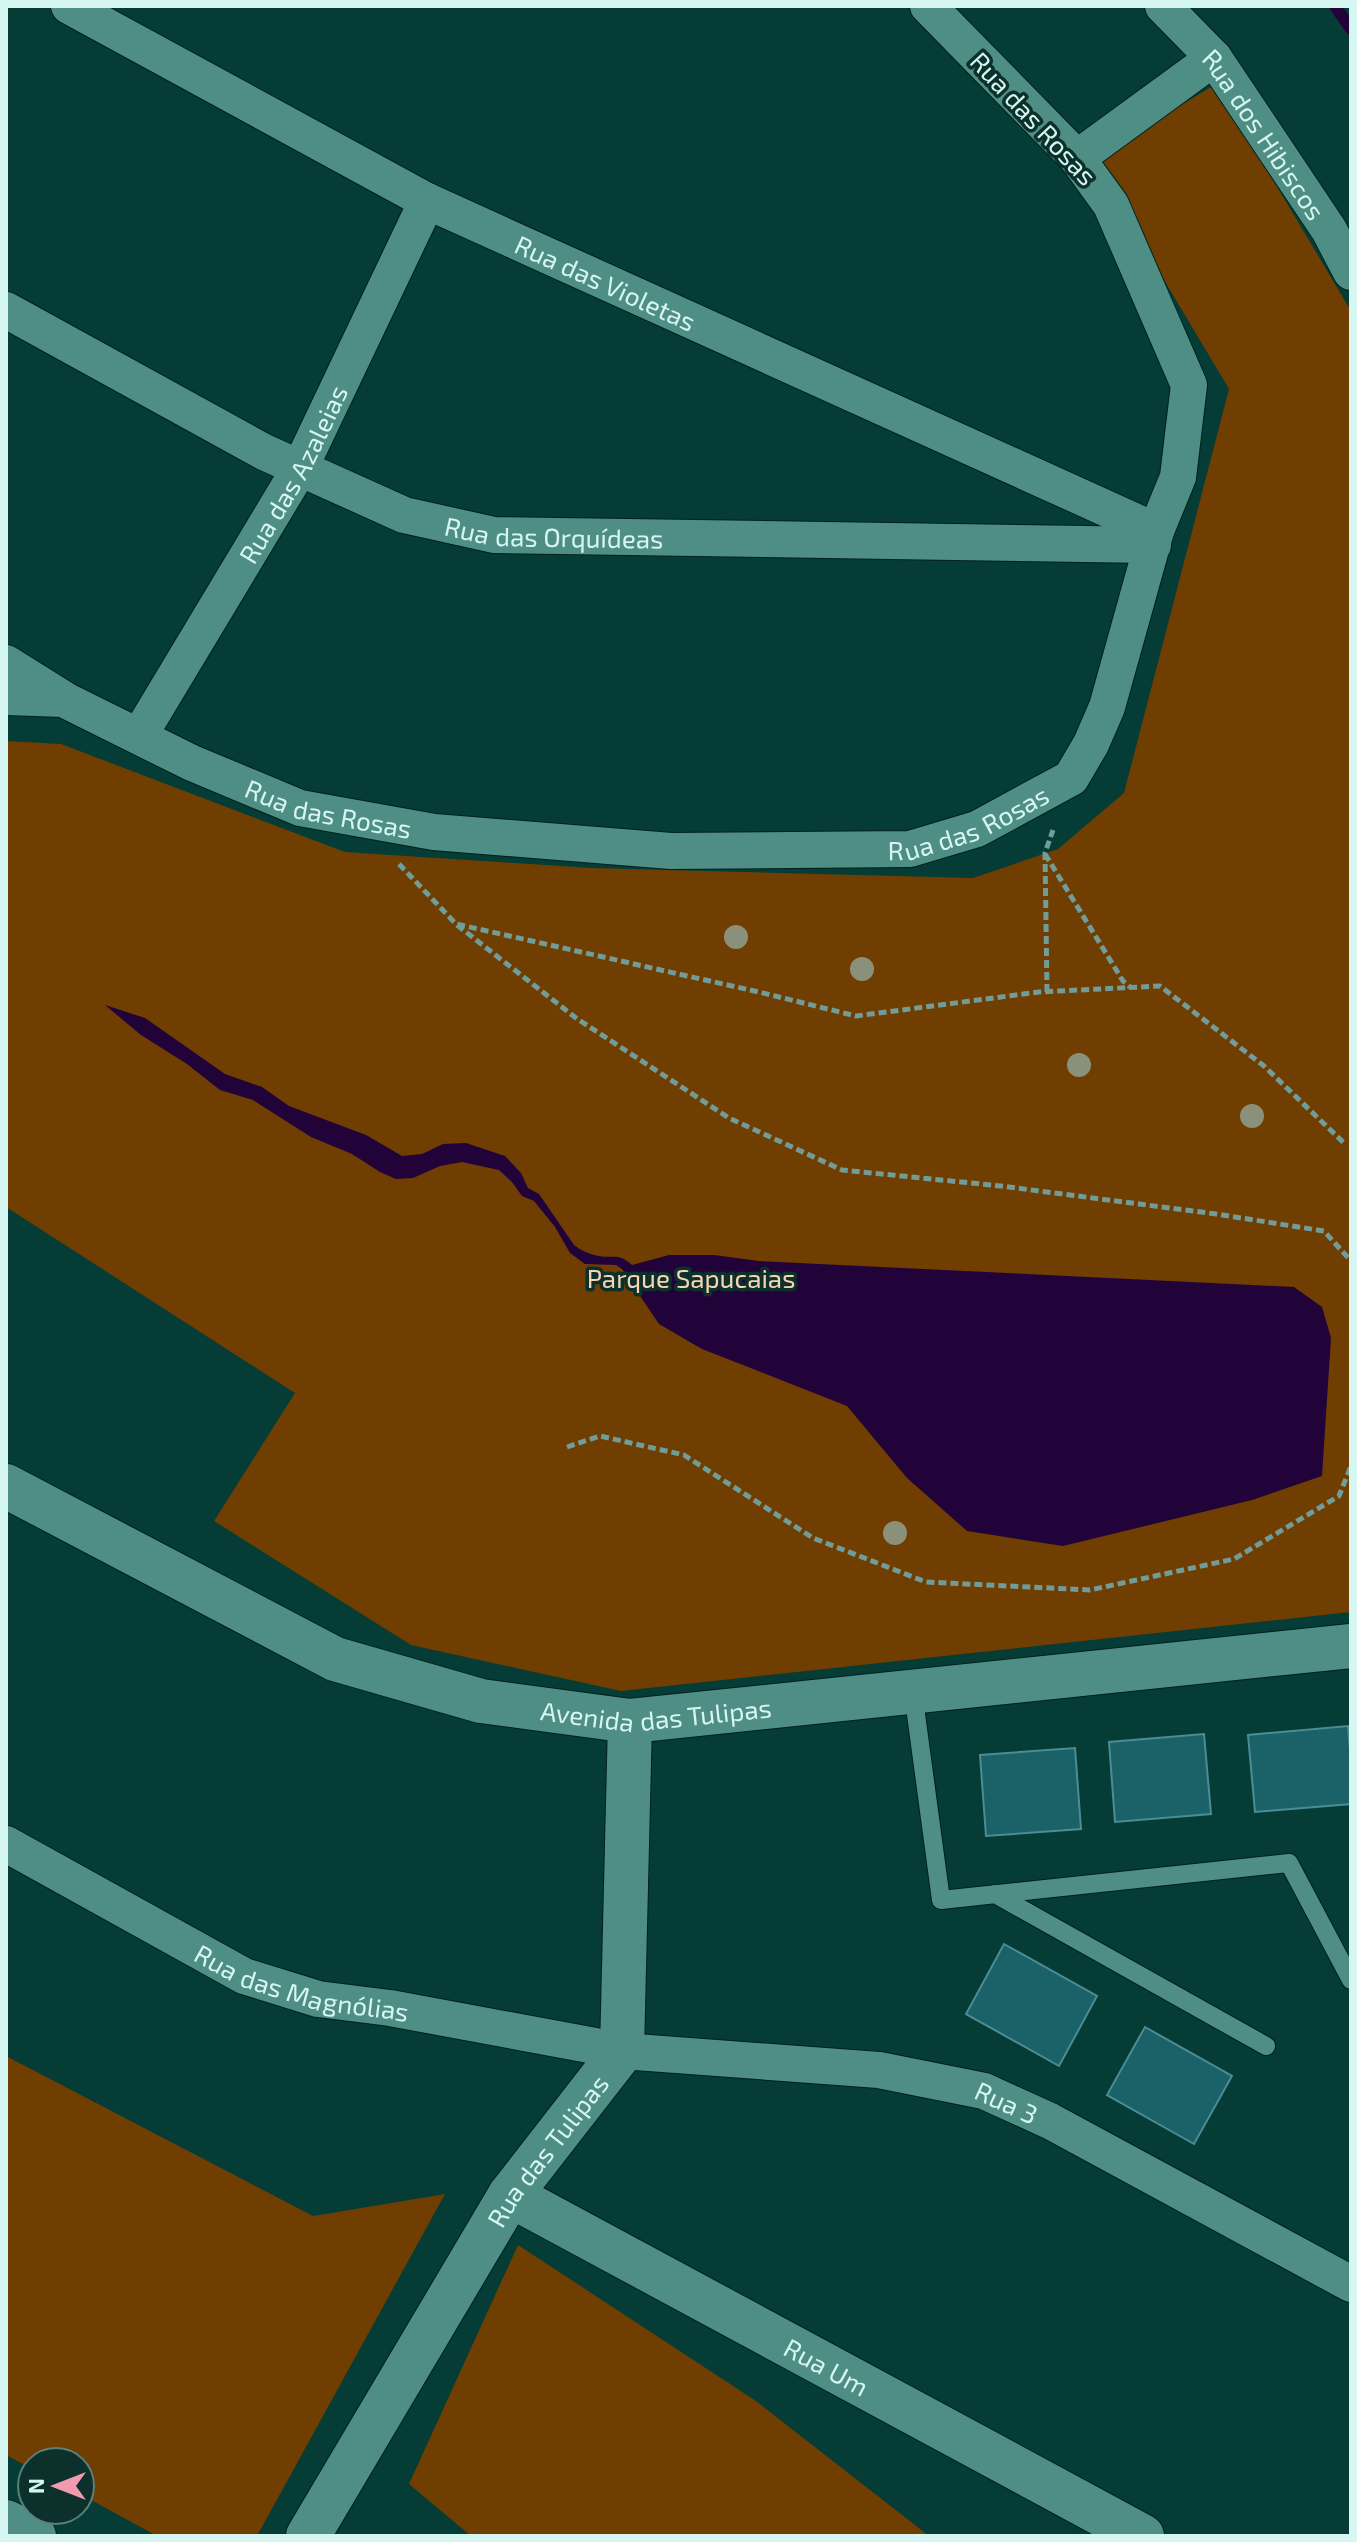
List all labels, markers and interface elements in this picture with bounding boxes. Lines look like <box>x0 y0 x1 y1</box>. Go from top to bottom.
street label: Rua dos Hibiscos <box>1197 41 1333 225</box>
street label: Rua das Rosas <box>965 45 1103 191</box>
street label: Rua das Violetas <box>511 228 701 336</box>
street label: Rua das Azaleias <box>231 380 353 568</box>
street label: Rua das Orquídeas <box>442 509 664 553</box>
street label: Rua das Rosas <box>241 772 414 843</box>
street label: Rua das Rosas <box>888 778 1053 866</box>
park label: Parque Sapucaias <box>587 1262 795 1293</box>
street label: Avenida das Tulipas <box>539 1691 773 1737</box>
street label: Rua das Magnólias <box>190 1937 412 2027</box>
street label: Rua das Tulipas <box>479 2068 614 2232</box>
street label: Rua 3 <box>971 2074 1043 2129</box>
street label: Rua Um <box>779 2331 874 2401</box>
north arrow <box>16 2446 96 2526</box>
text: N <box>22 2478 48 2494</box>

